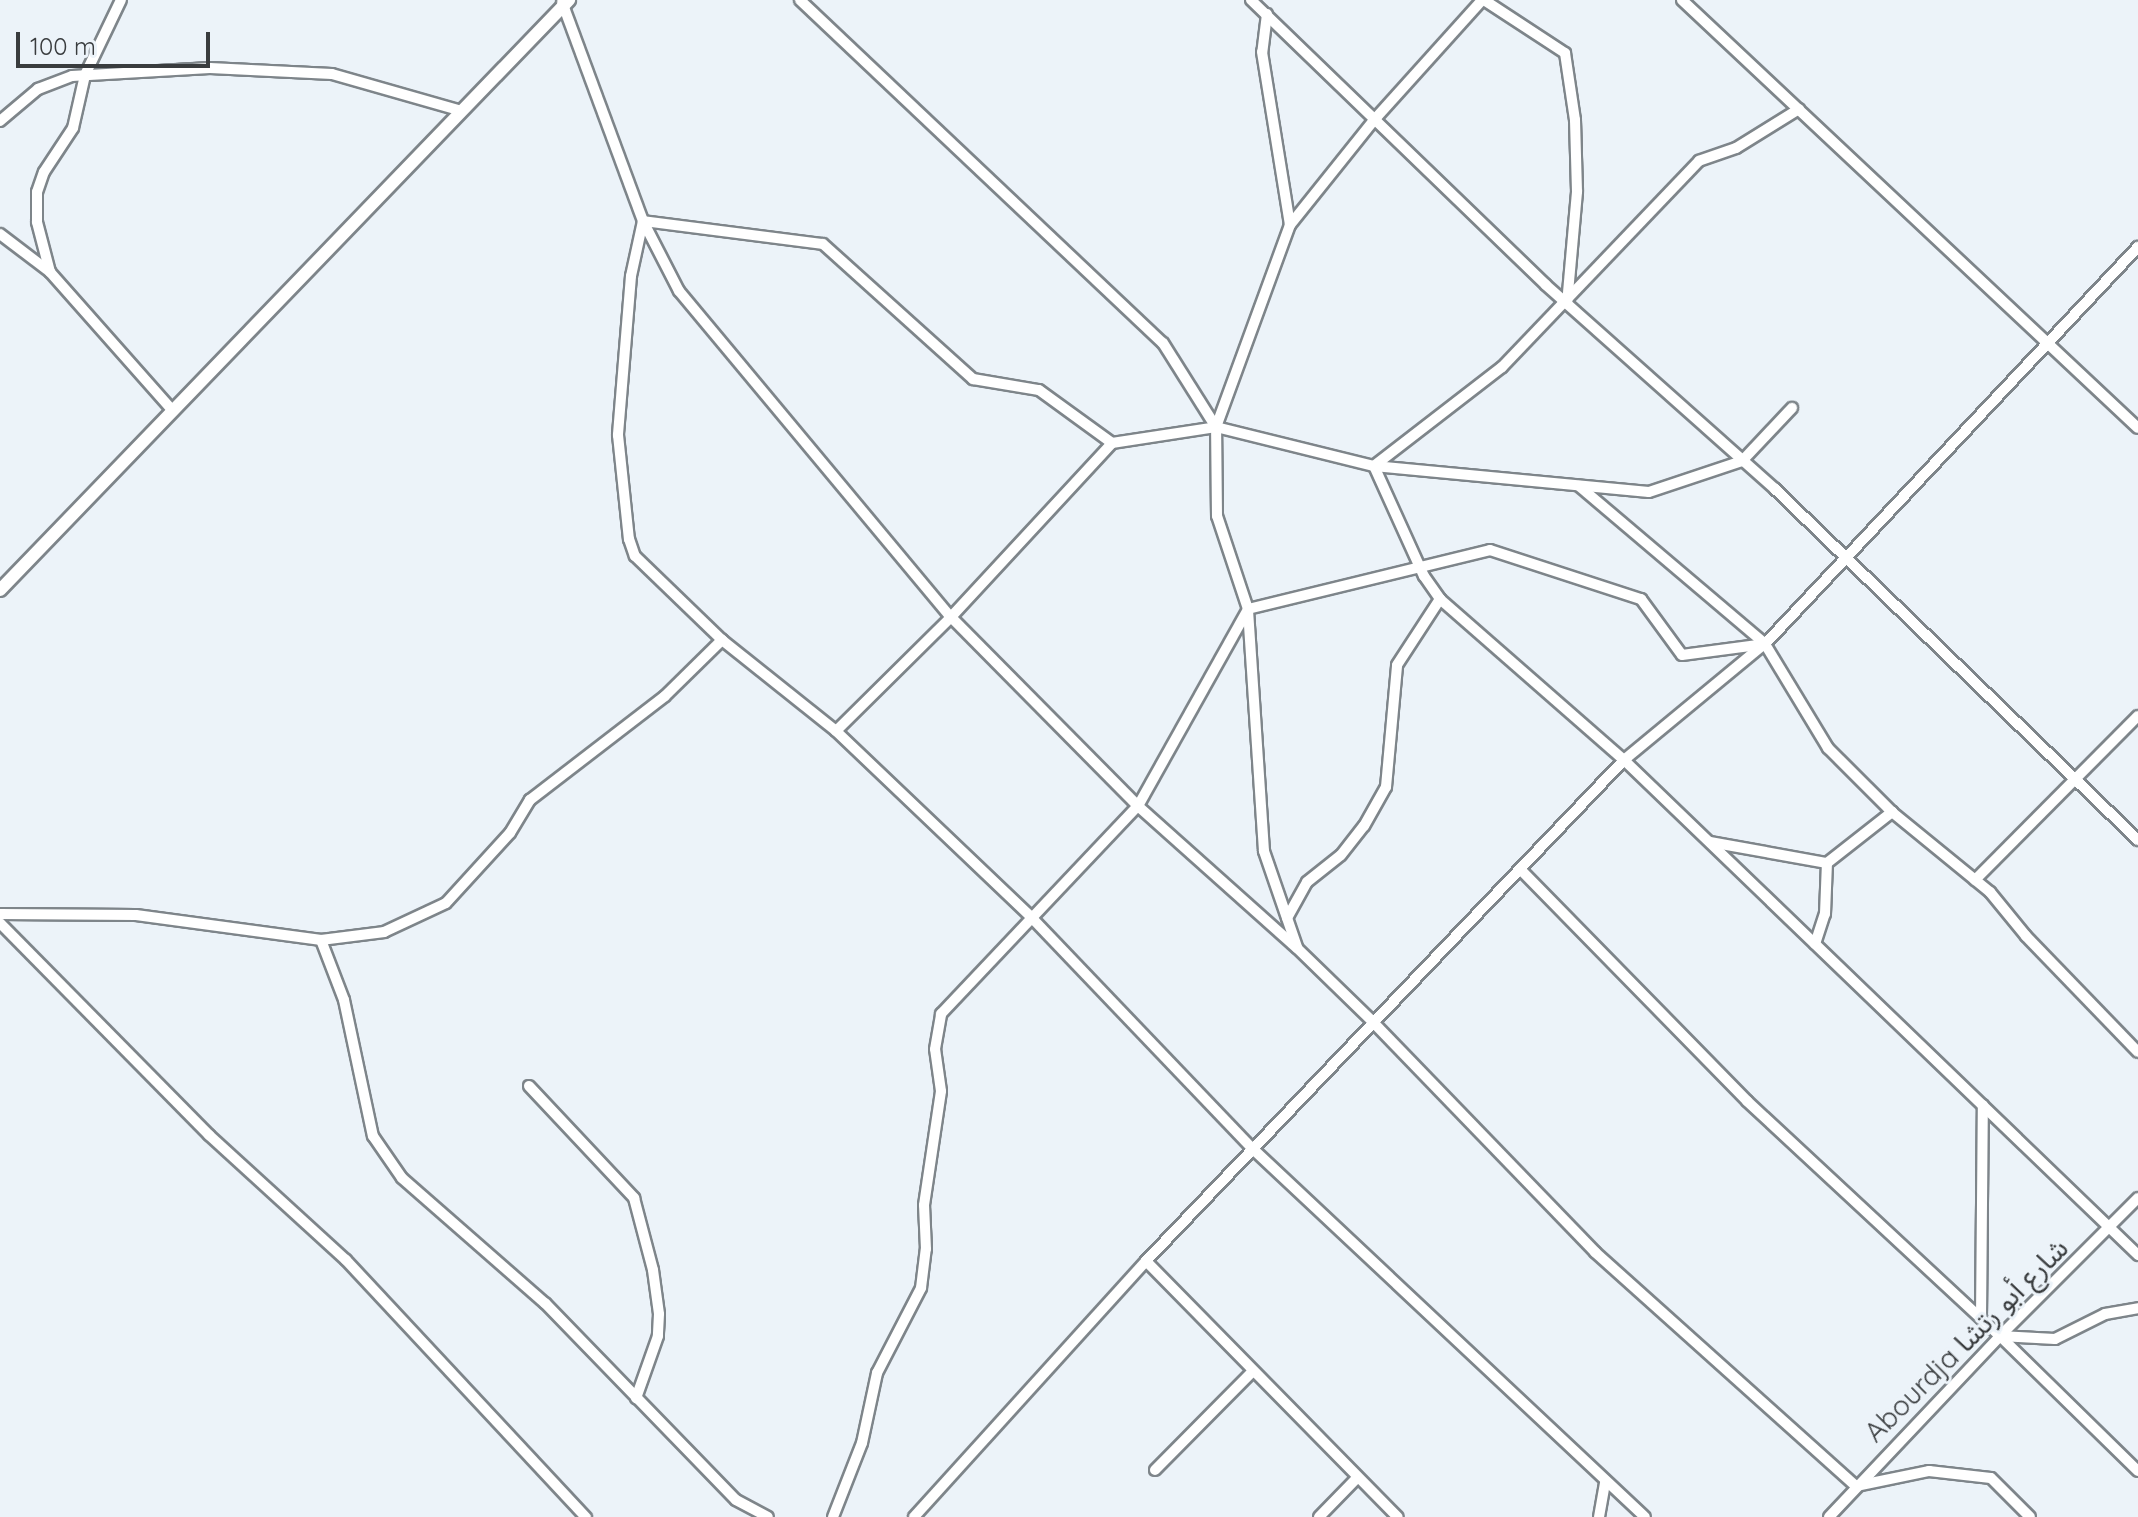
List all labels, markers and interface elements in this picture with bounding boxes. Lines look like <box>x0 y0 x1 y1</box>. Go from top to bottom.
scale bar <box>20 16 214 66</box>
text: 100 m <box>30 31 96 61</box>
street label: Abourdja شارع أبو رتشا <box>1857 1231 2075 1449</box>

